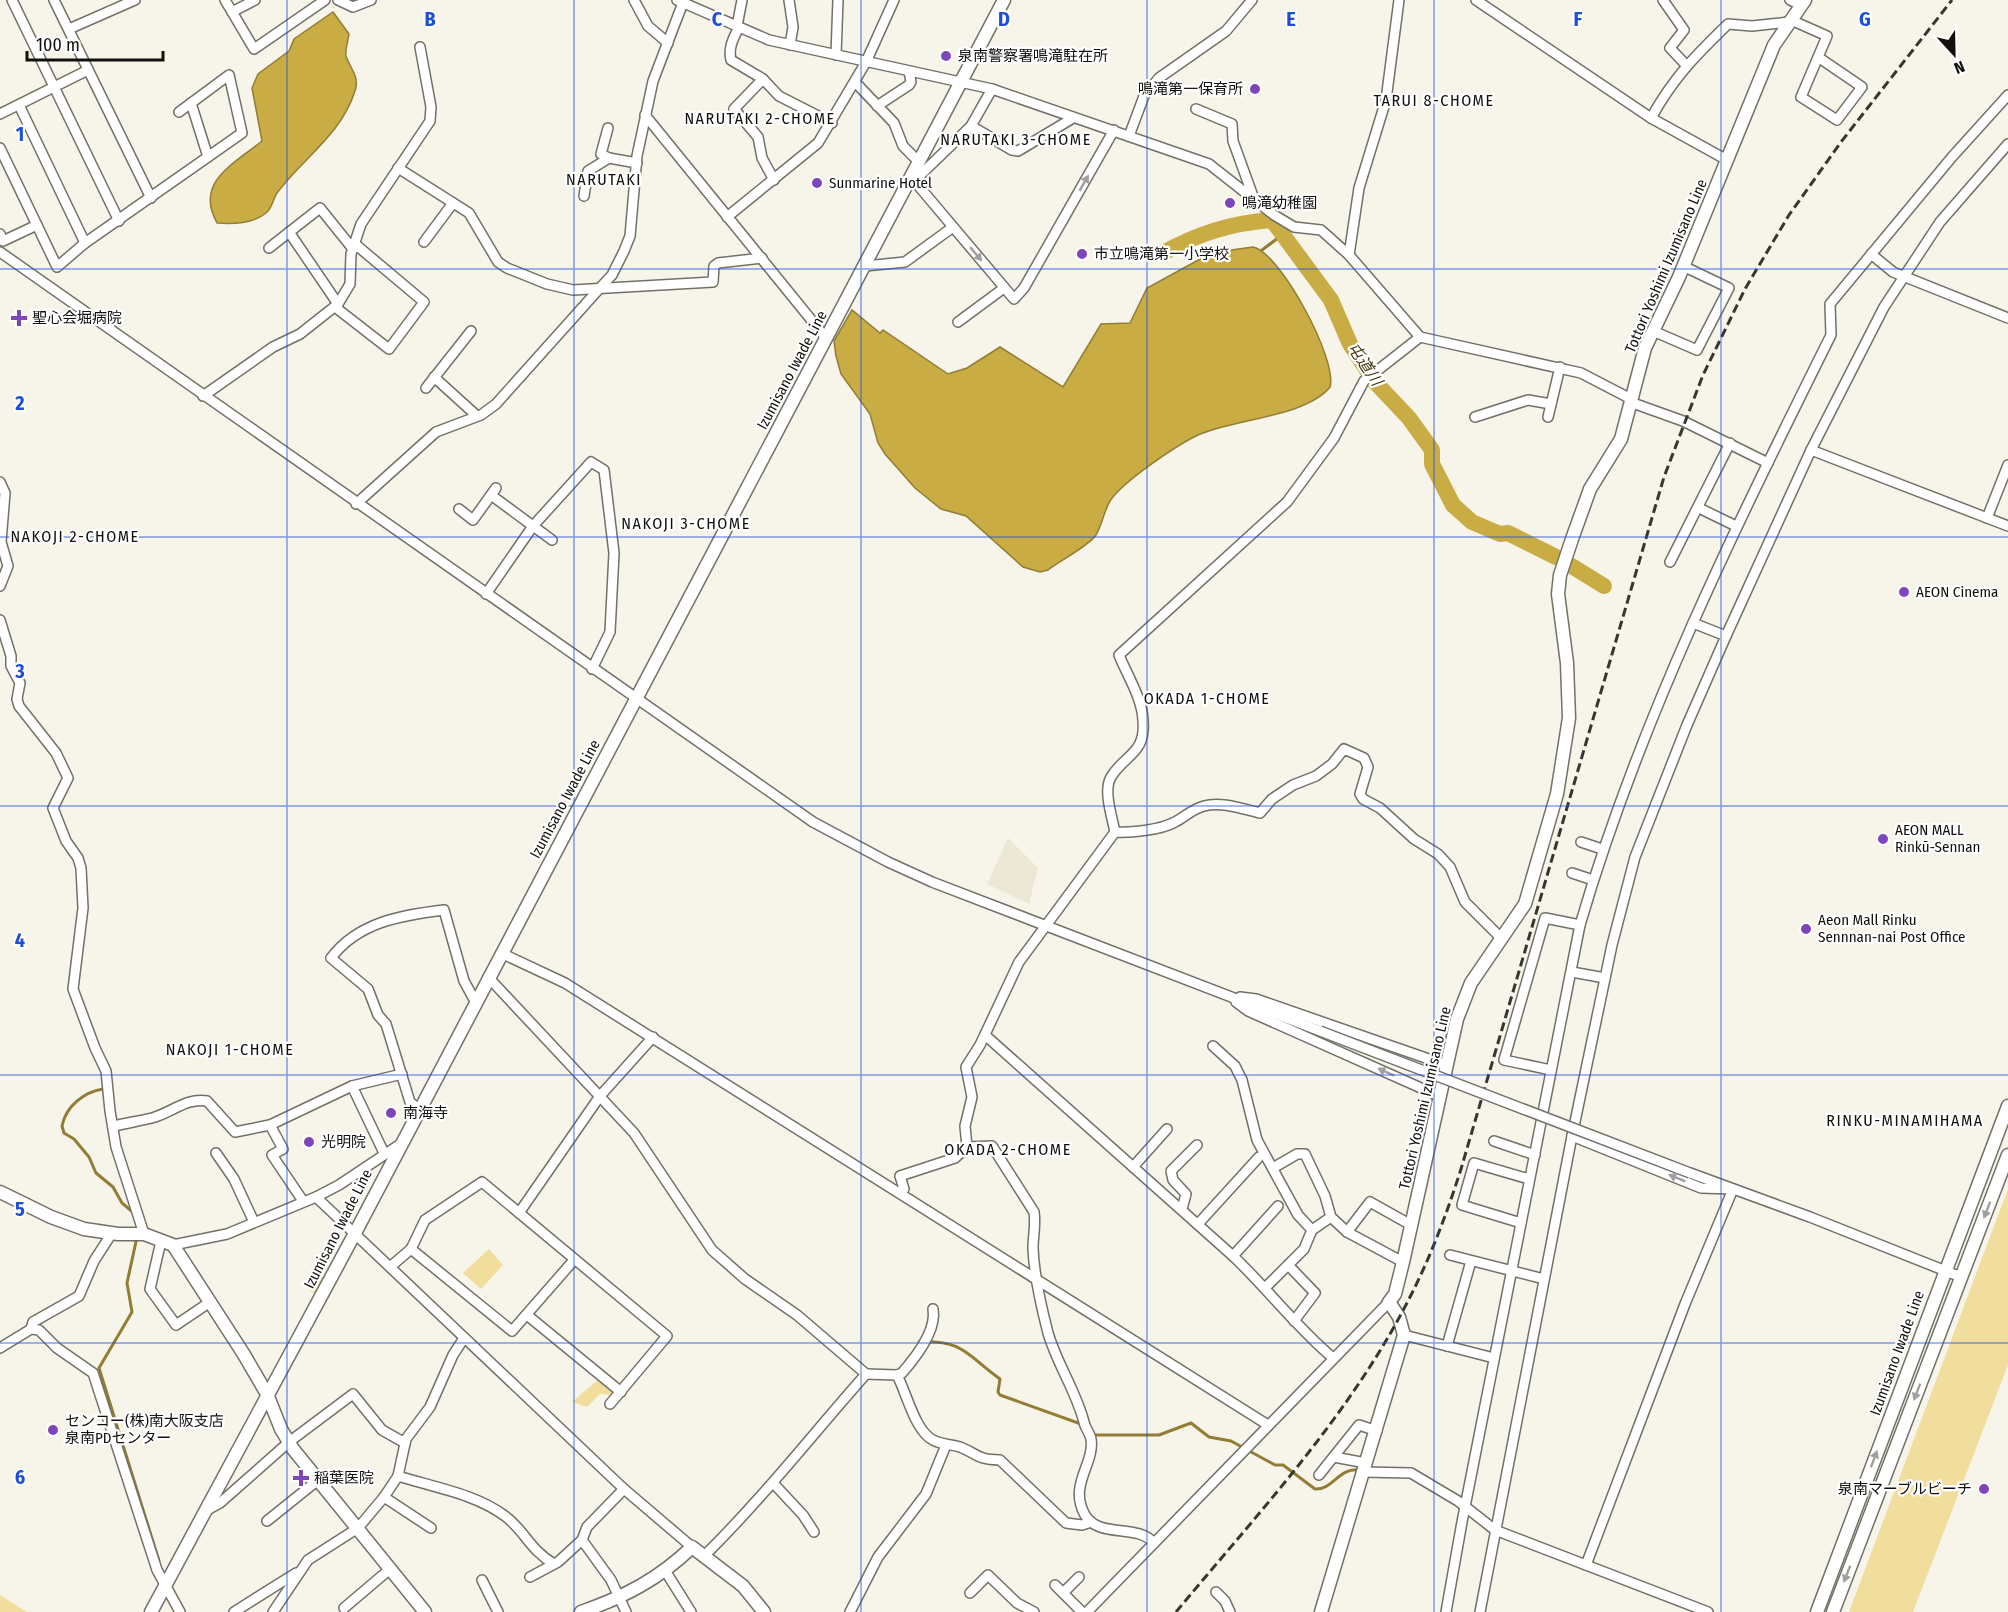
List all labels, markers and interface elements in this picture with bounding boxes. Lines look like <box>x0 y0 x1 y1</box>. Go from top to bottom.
text: B <box>424 7 436 31</box>
text: C <box>712 7 723 31</box>
text: D <box>998 7 1010 31</box>
text: E <box>1286 7 1296 31</box>
text: F <box>1574 7 1583 31</box>
text: G <box>1859 7 1871 31</box>
scale bar <box>27 24 164 62</box>
north arrow <box>1924 24 1984 84</box>
text: 100 m <box>36 34 80 56</box>
place label: 泉南警察署鳴滝駐在所 <box>958 47 1108 65</box>
marker: 泉南警察署鳴滝駐在所 <box>939 49 953 63</box>
text: N <box>1951 57 1967 78</box>
place label: 鳴滝第一保育所 <box>1138 80 1243 98</box>
marker: 鳴滝第一保育所 <box>1248 82 1262 96</box>
district label: TARUI 8-CHOME <box>1373 91 1495 110</box>
district label: NARUTAKI 2-CHOME <box>684 109 836 128</box>
text: 1 <box>16 122 24 146</box>
district label: NARUTAKI 3-CHOME <box>940 130 1092 149</box>
district label: NARUTAKI <box>566 170 642 189</box>
place label: Sunmarine Hotel <box>829 174 932 192</box>
one-way arrow <box>1079 174 1089 191</box>
marker: Sunmarine Hotel <box>810 176 824 190</box>
street label: Tottori Yoshimi Izumisano Line <box>1621 176 1711 356</box>
place label: 鳴滝幼稚園 <box>1242 194 1317 212</box>
marker: 鳴滝幼稚園 <box>1223 196 1237 210</box>
place label: 市立鳴滝第一小学校 <box>1094 245 1229 263</box>
one-way arrow <box>969 246 982 262</box>
marker: 市立鳴滝第一小学校 <box>1075 247 1089 261</box>
street label: Izumisano Iwade Line <box>753 308 831 432</box>
marker: 聖心会堀病院 <box>10 309 28 327</box>
place label: 聖心会堀病院 <box>32 309 122 327</box>
water label: 屯道川 <box>1344 339 1387 391</box>
text: 2 <box>14 391 25 415</box>
district label: NAKOJI 3-CHOME <box>621 514 751 533</box>
district label: NAKOJI 2-CHOME <box>10 527 140 546</box>
place label: AEON Cinema <box>1916 583 1998 601</box>
marker: AEON Cinema <box>1897 585 1911 599</box>
text: 3 <box>14 659 25 683</box>
district label: OKADA 1-CHOME <box>1144 689 1270 708</box>
street label: Izumisano Iwade Line <box>526 737 604 861</box>
place label: AEON MALL Rinkū-Sennan <box>1895 821 1980 856</box>
marker: AEON MALL Rinkū-Sennan <box>1876 832 1890 846</box>
place label: Aeon Mall Rinku Sennnan-nai Post Office <box>1818 911 1965 946</box>
marker: Aeon Mall Rinku Sennnan-nai Post Office <box>1799 922 1813 936</box>
text: 4 <box>15 928 25 952</box>
street label: Tottori Yoshimi Izumisano Line <box>1395 1005 1455 1191</box>
district label: NAKOJI 1-CHOME <box>166 1040 294 1059</box>
one-way arrow <box>1376 1067 1394 1077</box>
place label: 南海寺 <box>403 1104 448 1122</box>
marker: 南海寺 <box>384 1106 398 1120</box>
district label: RINKU-MINAMIHAMA <box>1826 1111 1984 1130</box>
place label: 光明院 <box>321 1133 366 1151</box>
marker: 光明院 <box>302 1135 316 1149</box>
district label: OKADA 2-CHOME <box>944 1140 1072 1159</box>
street label: Izumisano Iwade Line <box>300 1166 376 1292</box>
one-way arrow <box>1667 1173 1685 1183</box>
text: 5 <box>15 1197 25 1221</box>
one-way arrow <box>1982 1201 1992 1219</box>
street label: Izumisano Iwade Line <box>1866 1288 1928 1418</box>
one-way arrow <box>1912 1383 1921 1401</box>
place label: センコー(株)南大阪支店 泉南PDセンター <box>65 1412 224 1447</box>
marker: センコー(株)南大阪支店 泉南PDセンター <box>46 1423 60 1437</box>
one-way arrow <box>1870 1450 1879 1468</box>
text: 6 <box>15 1465 25 1489</box>
marker: 稲葉医院 <box>292 1469 310 1487</box>
place label: 稲葉医院 <box>314 1469 374 1487</box>
place label: 泉南マーブルビーチ <box>1838 1480 1972 1498</box>
marker: 泉南マーブルビーチ <box>1977 1482 1991 1496</box>
one-way arrow <box>1842 1565 1852 1583</box>

